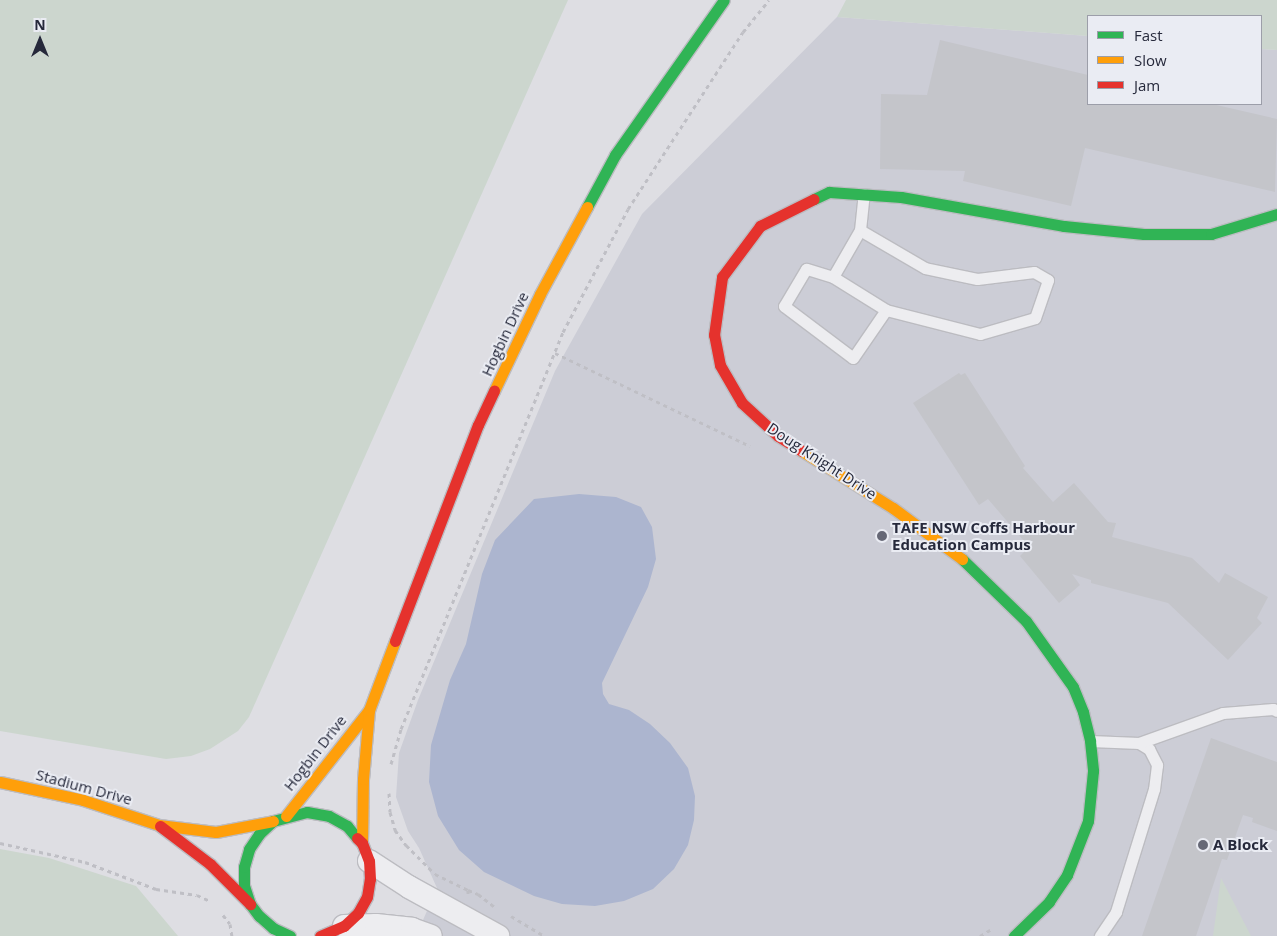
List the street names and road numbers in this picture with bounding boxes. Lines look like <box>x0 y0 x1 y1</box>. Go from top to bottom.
street label: Hogbin Drive <box>478 289 532 379</box>
street label: Doug Knight Drive <box>764 419 880 503</box>
street label: Hogbin Drive <box>280 712 350 794</box>
street label: Stadium Drive <box>34 766 134 808</box>

